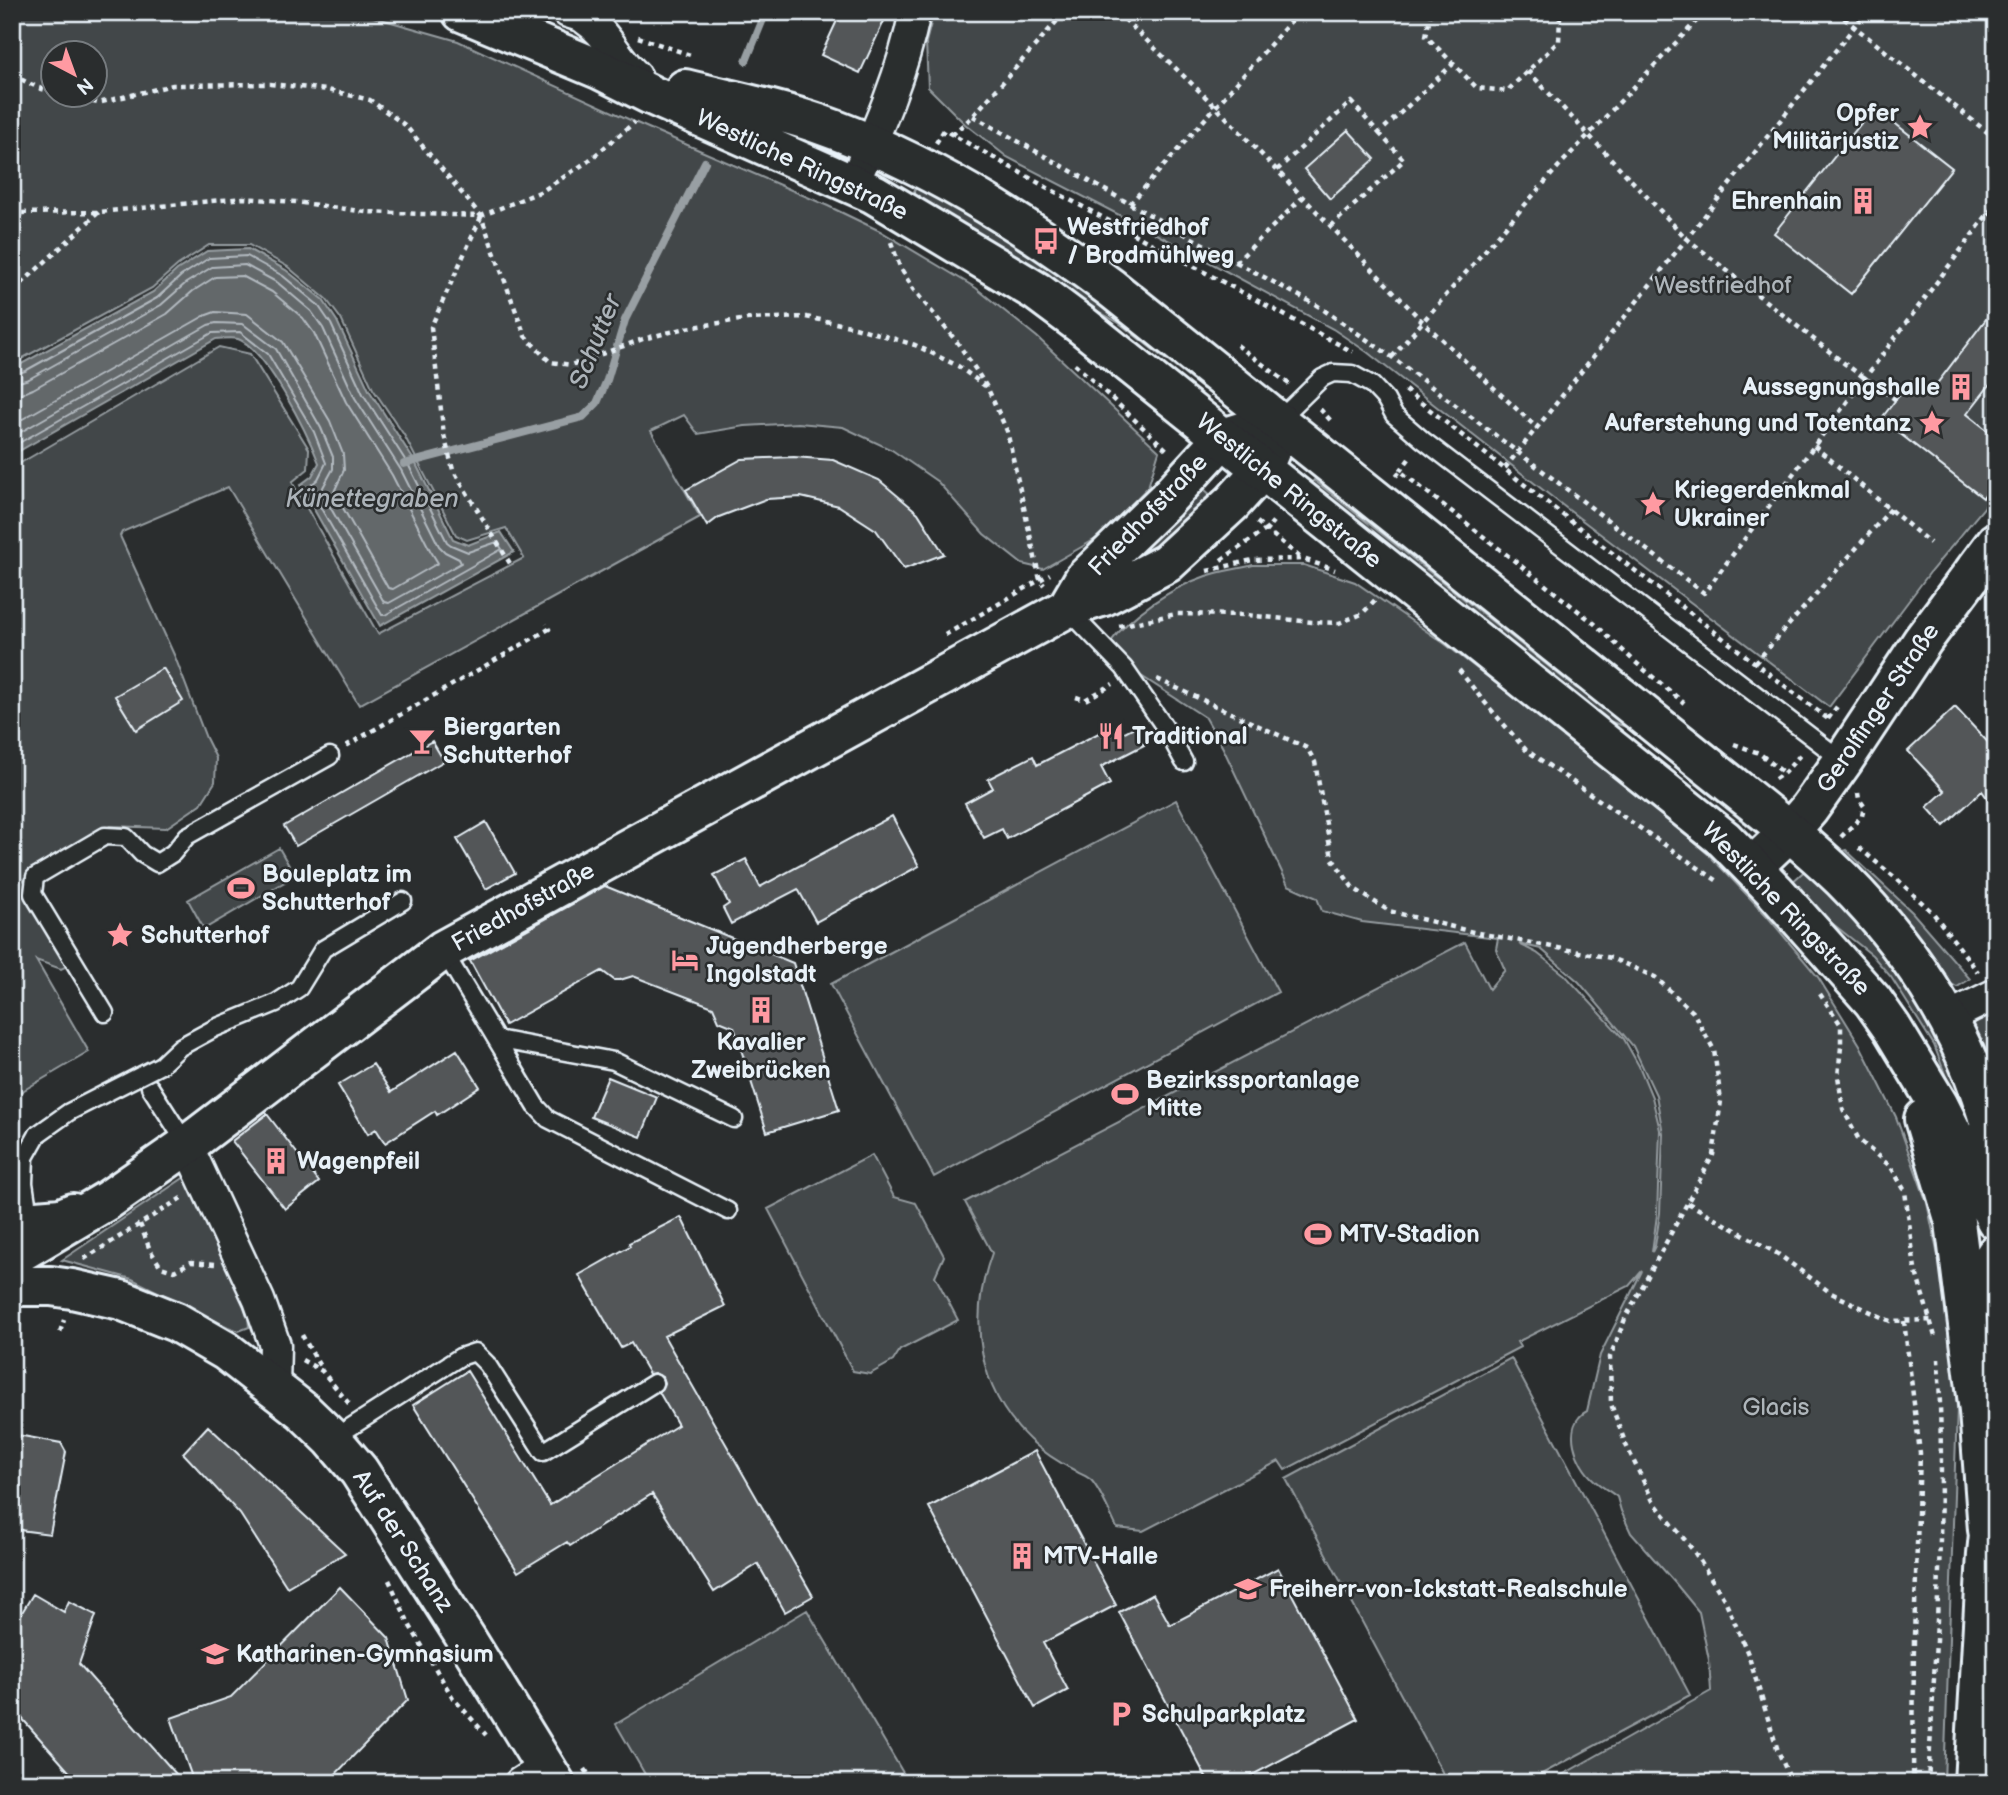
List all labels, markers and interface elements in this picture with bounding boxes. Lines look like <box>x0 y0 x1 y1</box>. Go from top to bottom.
north arrow <box>38 38 108 108</box>
text: N <box>71 72 97 99</box>
place label: Opfer Militärjustiz <box>1772 99 1899 156</box>
street label: Westliche Ringstraße <box>691 103 913 227</box>
place icon: Opfer Militärjustiz <box>1905 112 1935 142</box>
building icon: Ehrenhain <box>1848 186 1878 216</box>
place label: Ehrenhain <box>1731 187 1842 216</box>
place label: Westfriedhof / Brodmühlweg <box>1067 213 1234 270</box>
bus stop icon: Westfriedhof / Brodmühlweg <box>1031 226 1061 256</box>
park label: Westfriedhof <box>1654 271 1793 300</box>
water label: Schutter <box>563 289 630 394</box>
building icon: Aussegnungshalle <box>1946 372 1976 402</box>
place label: Aussegnungshalle <box>1742 373 1940 402</box>
street label: Westliche Ringstraße <box>1190 407 1388 575</box>
place icon: Auferstehung und Totentanz <box>1917 408 1947 438</box>
place label: Auferstehung und Totentanz <box>1604 409 1911 438</box>
street label: Friedhofstraße <box>1082 448 1214 582</box>
place label: Kriegerdenkmal Ukrainer <box>1674 476 1850 533</box>
water label: Künettegraben <box>285 484 459 515</box>
place icon: Kriegerdenkmal Ukrainer <box>1638 489 1668 519</box>
street label: Gerolfinger Straße <box>1810 618 1946 798</box>
place label: Biergarten Schutterhof <box>443 713 573 770</box>
restaurant icon: Traditional <box>1096 721 1126 751</box>
place label: Traditional <box>1132 722 1248 751</box>
bar icon: Biergarten Schutterhof <box>407 726 437 756</box>
street label: Westliche Ringstraße <box>1696 816 1876 1002</box>
street label: Friedhofstraße <box>447 856 599 958</box>
place label: Bouleplatz im Schutterhof <box>262 860 412 917</box>
sports icon: Bouleplatz im Schutterhof <box>226 873 256 903</box>
place icon: Schutterhof <box>105 920 135 950</box>
place label: Schutterhof <box>141 921 271 950</box>
place label: Jugendherberge Ingolstadt <box>706 932 888 989</box>
hotel icon: Jugendherberge Ingolstadt <box>670 945 700 975</box>
building icon: Kavalier Zweibrücken <box>746 995 776 1025</box>
place label: Kavalier Zweibrücken <box>691 1028 831 1085</box>
place label: Bezirkssportanlage Mitte <box>1146 1066 1360 1123</box>
sports icon: Bezirkssportanlage Mitte <box>1110 1079 1140 1109</box>
building icon: Wagenpfeil <box>261 1146 291 1176</box>
place label: Wagenpfeil <box>297 1147 420 1176</box>
sports icon: MTV-Stadion <box>1303 1219 1333 1249</box>
place label: MTV-Stadion <box>1339 1220 1480 1249</box>
park label: Glacis <box>1742 1393 1810 1422</box>
street label: Auf der Schanz <box>346 1465 460 1618</box>
building icon: MTV-Halle <box>1007 1541 1037 1571</box>
place label: MTV-Halle <box>1043 1542 1158 1571</box>
school or university icon: Freiherr-von-Ickstatt-Realschule <box>1233 1574 1263 1604</box>
place label: Freiherr-von-Ickstatt-Realschule <box>1269 1575 1628 1604</box>
school or university icon: Katharinen-Gymnasium <box>200 1639 230 1669</box>
place label: Katharinen-Gymnasium <box>236 1640 494 1669</box>
parking icon: Schulparkplatz <box>1106 1699 1136 1729</box>
place label: Schulparkplatz <box>1142 1700 1305 1729</box>

